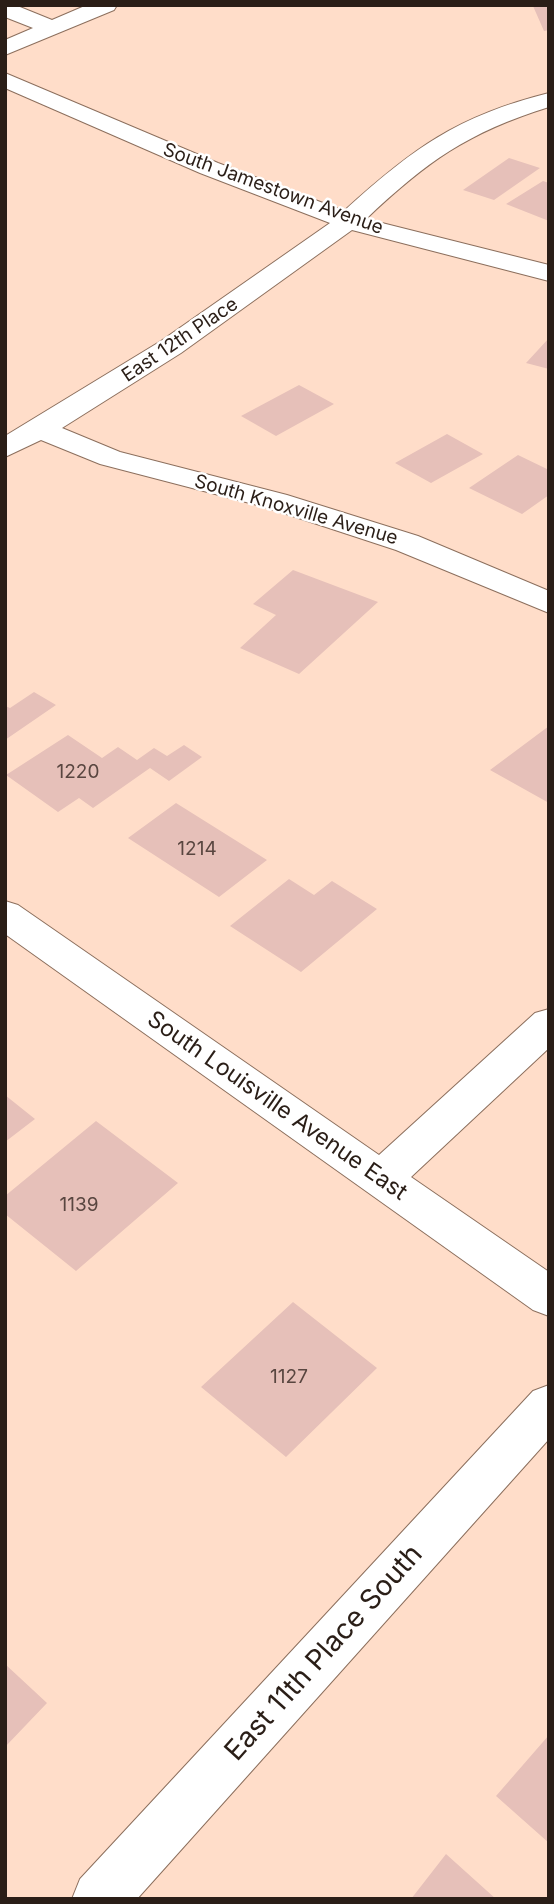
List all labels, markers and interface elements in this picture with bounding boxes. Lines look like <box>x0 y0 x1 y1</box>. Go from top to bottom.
street label: South Jamestown Avenue <box>160 138 386 240</box>
street label: East 12th Place <box>118 293 242 387</box>
street label: South Knoxville Avenue <box>192 470 400 550</box>
house number: 1220 <box>57 761 99 783</box>
house number: 1214 <box>177 838 217 860</box>
street label: South Louisville Avenue East <box>142 1005 412 1207</box>
house number: 1139 <box>60 1194 98 1216</box>
house number: 1127 <box>270 1366 308 1388</box>
street label: East 11th Place South <box>218 1538 430 1768</box>

